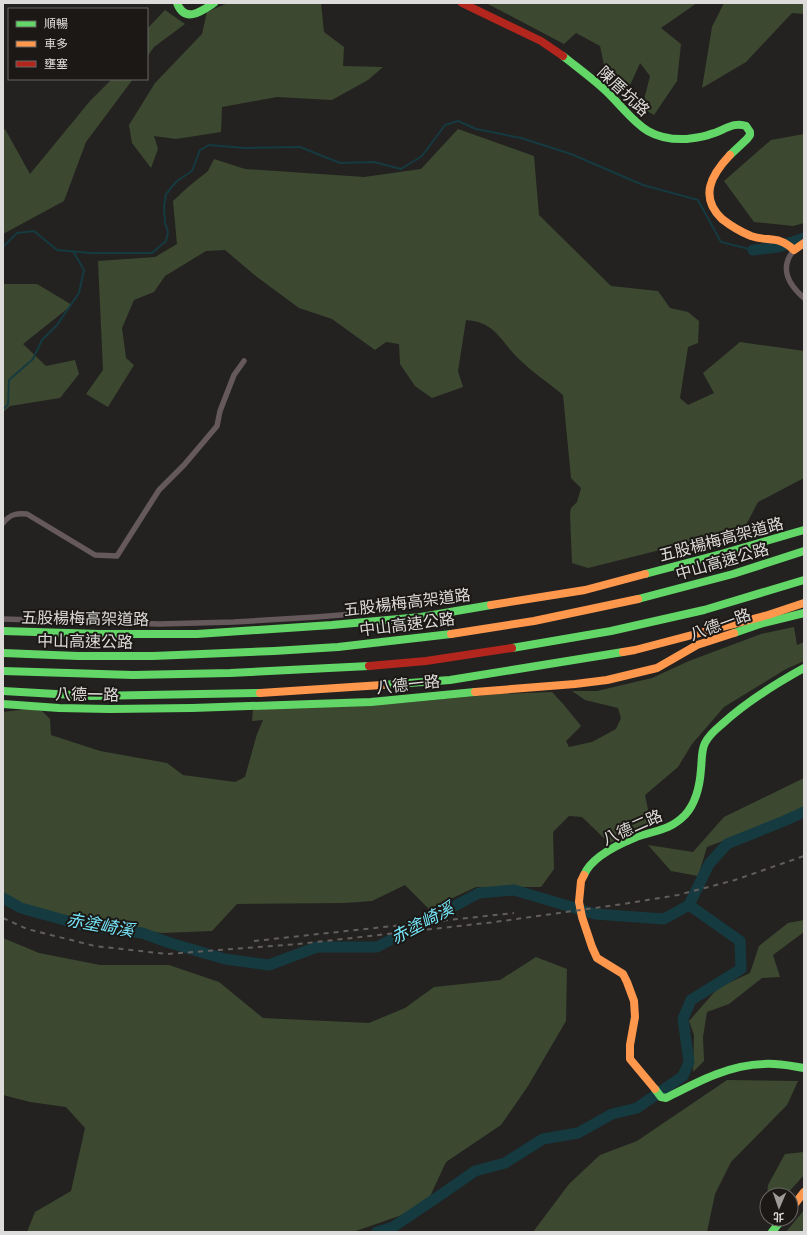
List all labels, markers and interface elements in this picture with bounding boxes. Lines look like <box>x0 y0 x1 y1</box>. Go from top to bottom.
legend <box>8 8 148 80</box>
text: 順暢 <box>44 18 68 30</box>
text: 車多 <box>44 37 68 50</box>
text: 壅塞 <box>44 57 68 70</box>
street label: 陳厝坑路 <box>594 63 653 119</box>
street label: 五股楊梅高架道路 <box>657 515 785 564</box>
street label: 中山高速公路 <box>674 540 771 583</box>
street label: 五股楊梅高架道路 <box>342 586 472 619</box>
street label: 八德一路 <box>687 606 753 643</box>
street label: 五股楊梅高架道路 <box>21 609 149 628</box>
street label: 中山高速公路 <box>358 610 456 639</box>
street label: 中山高速公路 <box>37 632 133 651</box>
street label: 八德一路 <box>375 673 441 696</box>
street label: 八德一路 <box>55 685 119 704</box>
street label: 八德二路 <box>600 807 665 848</box>
water label: 赤塗崎溪 <box>388 898 458 947</box>
water label: 赤塗崎溪 <box>65 910 137 940</box>
north arrow <box>759 1187 799 1227</box>
text: 北 <box>773 1211 784 1222</box>

